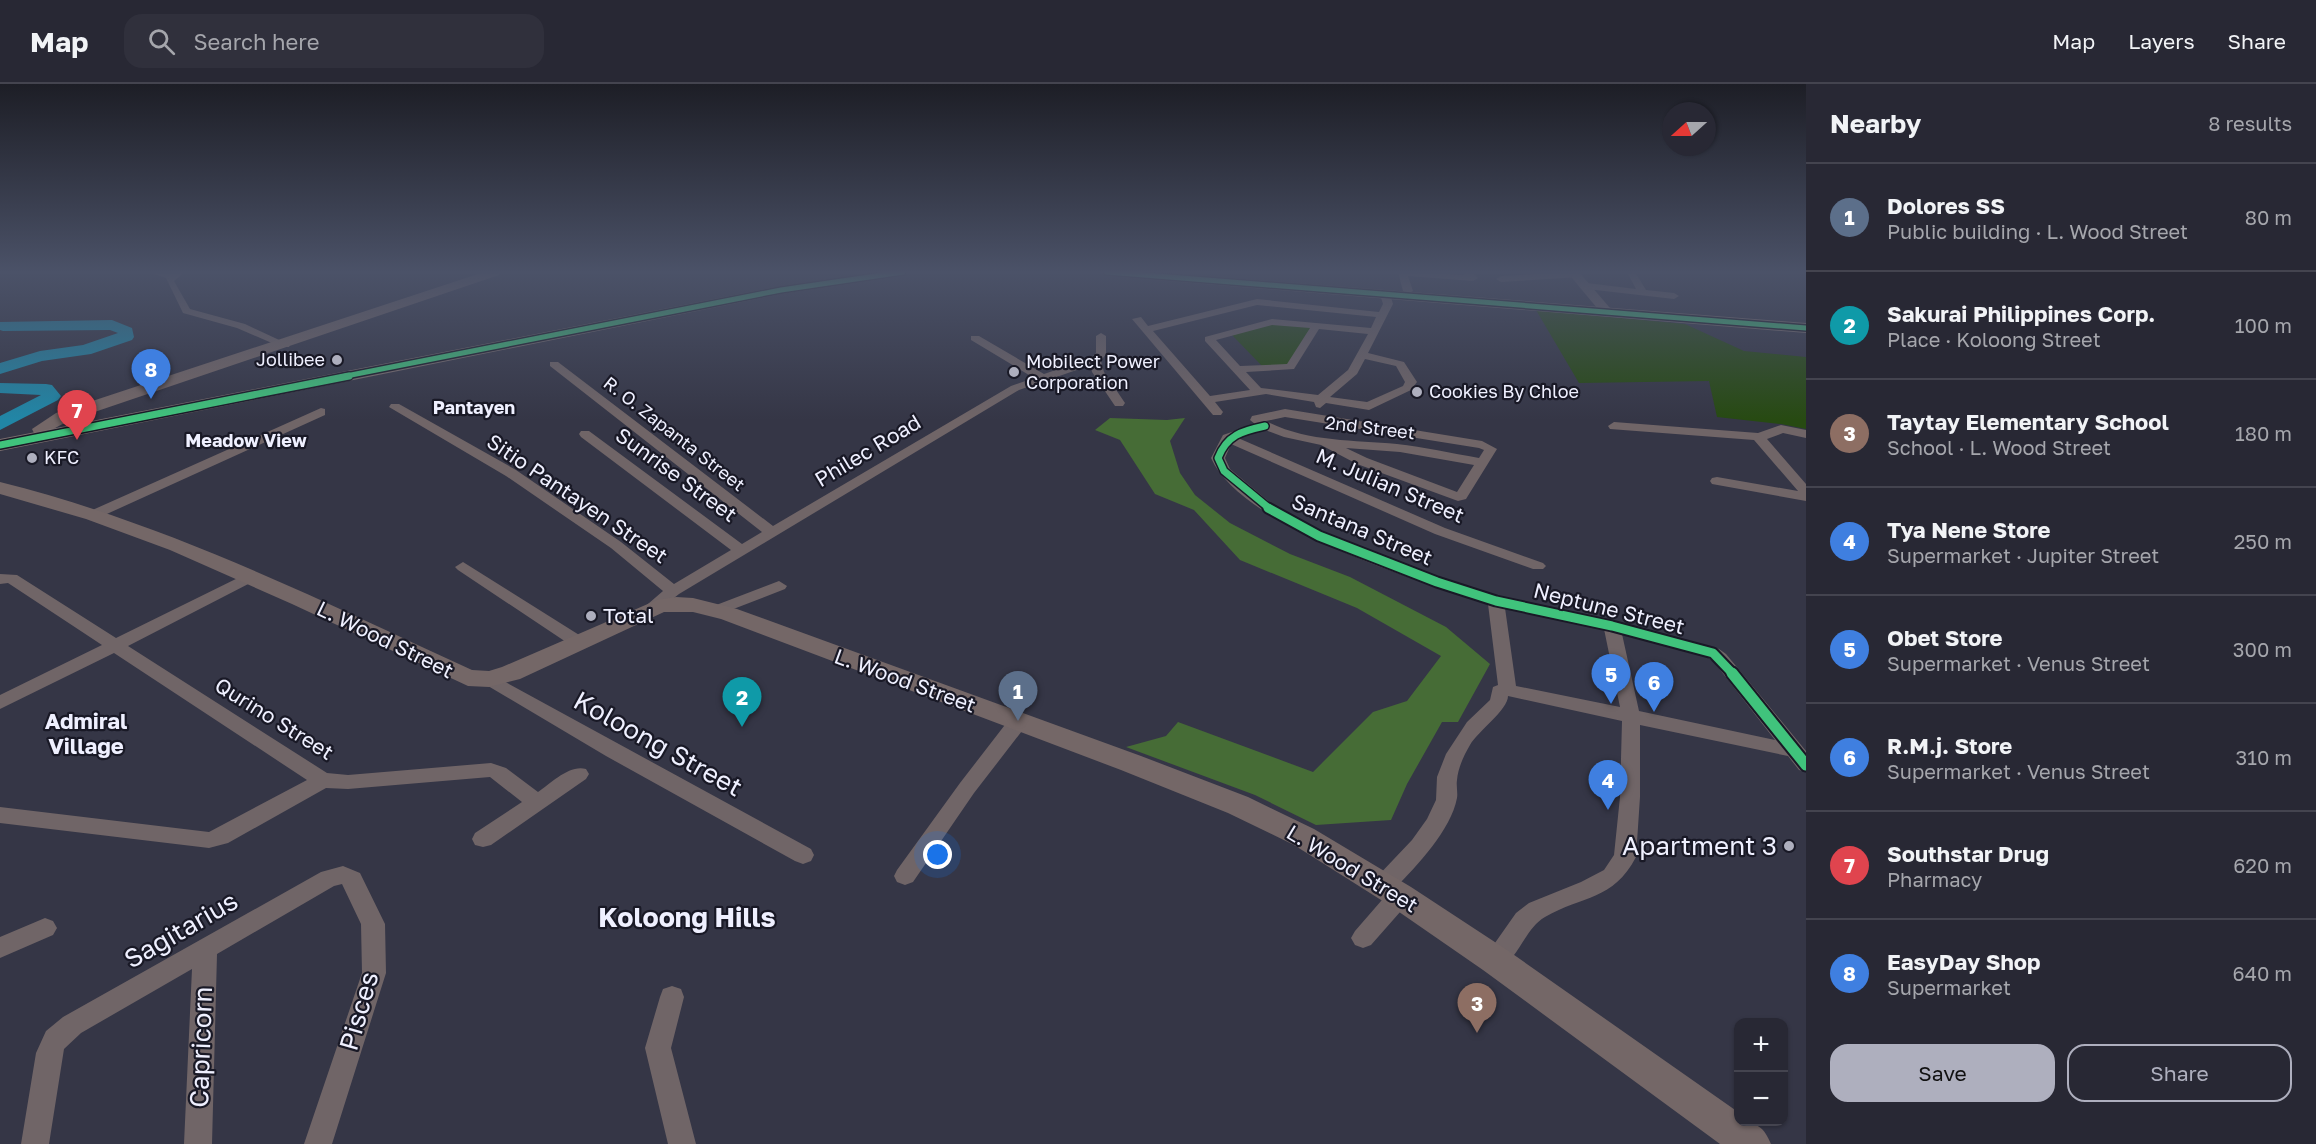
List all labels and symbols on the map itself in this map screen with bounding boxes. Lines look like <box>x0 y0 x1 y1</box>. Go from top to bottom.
north arrow <box>1662 102 1716 156</box>
place label: Jollibee <box>256 348 325 370</box>
pin: 8 <box>132 350 170 399</box>
place label: Mobilect Power Corporation <box>1026 350 1160 393</box>
marker: Jollibee <box>330 353 344 367</box>
marker: Mobilect Power Corporation <box>1007 365 1021 379</box>
street label: R. O. Zapanta Street <box>600 371 750 495</box>
place label: Cookies By Chloe <box>1429 380 1579 402</box>
marker: Cookies By Chloe <box>1410 385 1424 399</box>
pin: 7 <box>58 390 97 440</box>
district label: Pantayen <box>433 396 515 418</box>
street label: Philec Road <box>810 408 925 492</box>
street label: 2nd Street <box>1324 411 1416 443</box>
street label: Sunrise Street <box>611 421 742 527</box>
street label: Sitio Pantayen Street <box>482 428 673 568</box>
district label: Meadow View <box>185 429 307 451</box>
street label: M. Julian Street <box>1312 442 1468 528</box>
place label: KFC <box>44 446 79 468</box>
marker: KFC <box>25 451 39 465</box>
street label: Santana Street <box>1288 488 1437 570</box>
street label: Neptune Street <box>1531 577 1687 639</box>
street label: L. Wood Street <box>313 595 458 683</box>
place label: Total <box>603 602 654 628</box>
marker: Total <box>584 609 598 623</box>
street label: L. Wood Street <box>831 642 980 718</box>
pin: 5 <box>1592 654 1630 704</box>
pin: 6 <box>1634 662 1674 712</box>
street label: Qurino Street <box>210 671 339 765</box>
pin: 1 <box>998 672 1038 721</box>
pin: 2 <box>722 678 762 727</box>
street label: Koloong Street <box>569 684 748 803</box>
district label: Admiral Village <box>45 707 127 759</box>
pin: 4 <box>1588 760 1628 810</box>
street label: L. Wood Street <box>1282 819 1423 918</box>
place label: Apartment 3 <box>1622 830 1777 861</box>
marker: Apartment 3 <box>1782 839 1796 853</box>
your location <box>923 840 952 869</box>
street label: Sagitarius <box>118 885 243 974</box>
district label: Koloong Hills <box>598 901 776 933</box>
street label: Pisces <box>332 968 385 1054</box>
pin: 3 <box>1458 984 1496 1033</box>
street label: Capricorn <box>183 986 218 1108</box>

